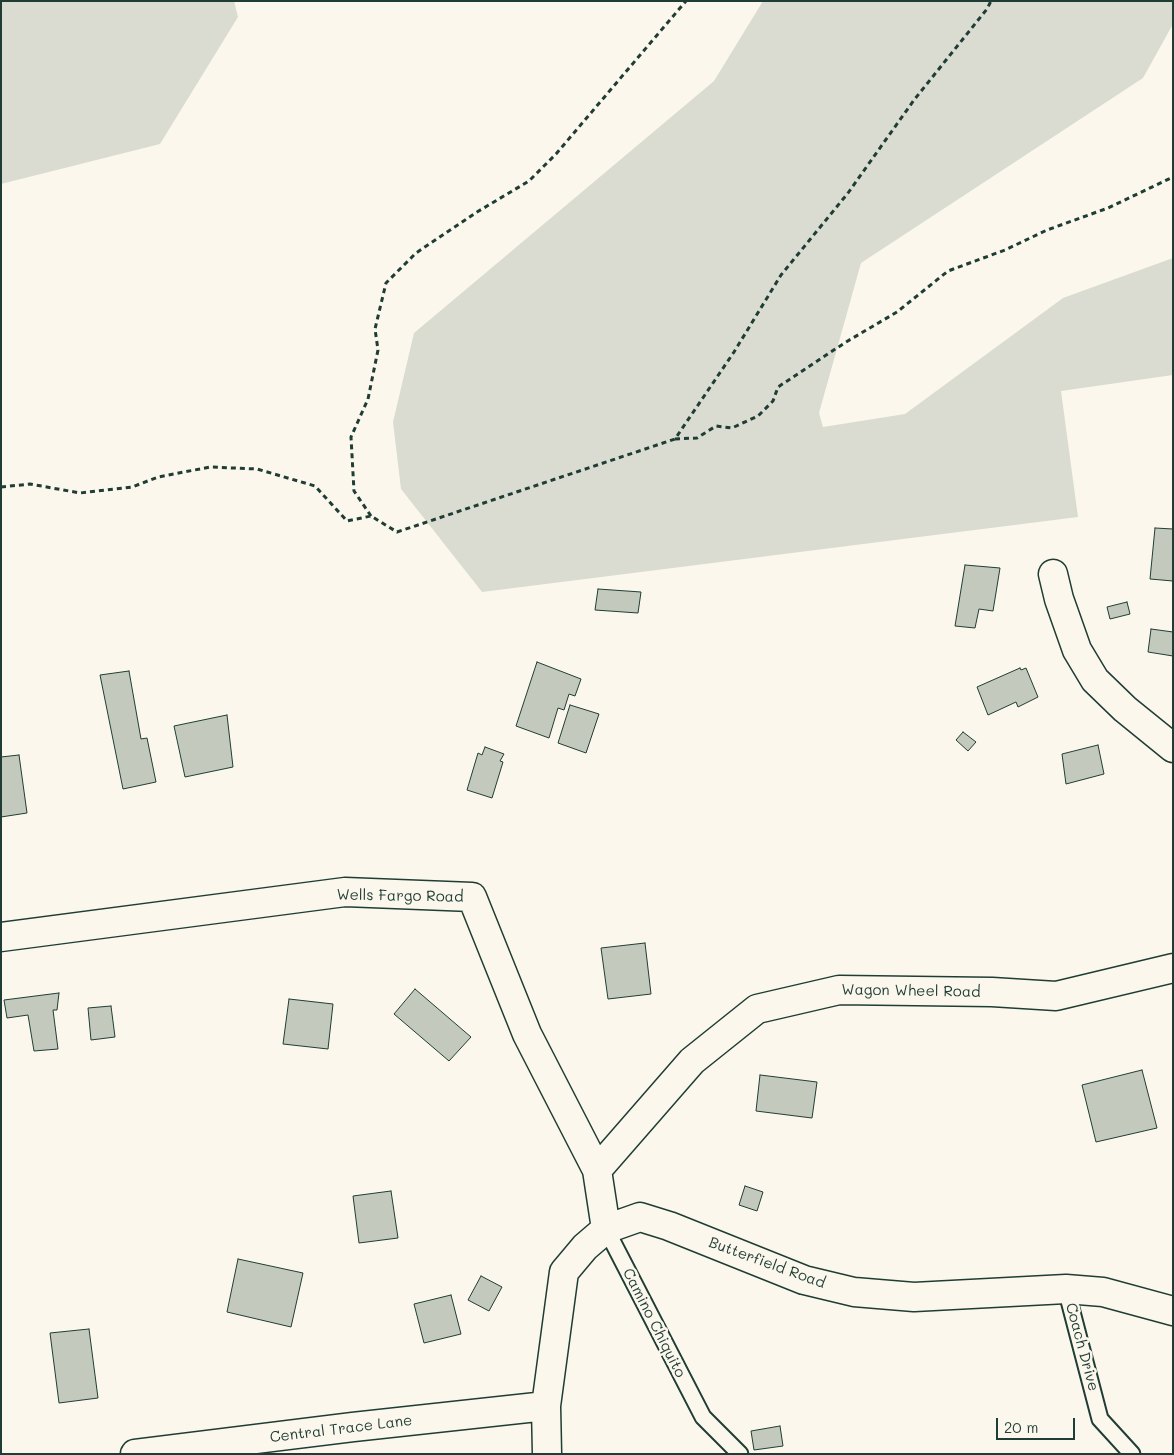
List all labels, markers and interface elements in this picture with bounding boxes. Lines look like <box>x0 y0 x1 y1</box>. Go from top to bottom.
street label: Wells Fargo Road <box>336 886 464 906</box>
street label: Wagon Wheel Road <box>841 981 981 1001</box>
street label: Butterfield Road <box>706 1234 828 1292</box>
street label: Camino Chiquito <box>619 1265 689 1381</box>
street label: Coach Drive <box>1062 1301 1102 1393</box>
scale bar <box>999 1408 1078 1440</box>
street label: Central Trace Lane <box>269 1411 413 1447</box>
text: 20 m <box>1004 1417 1038 1437</box>

